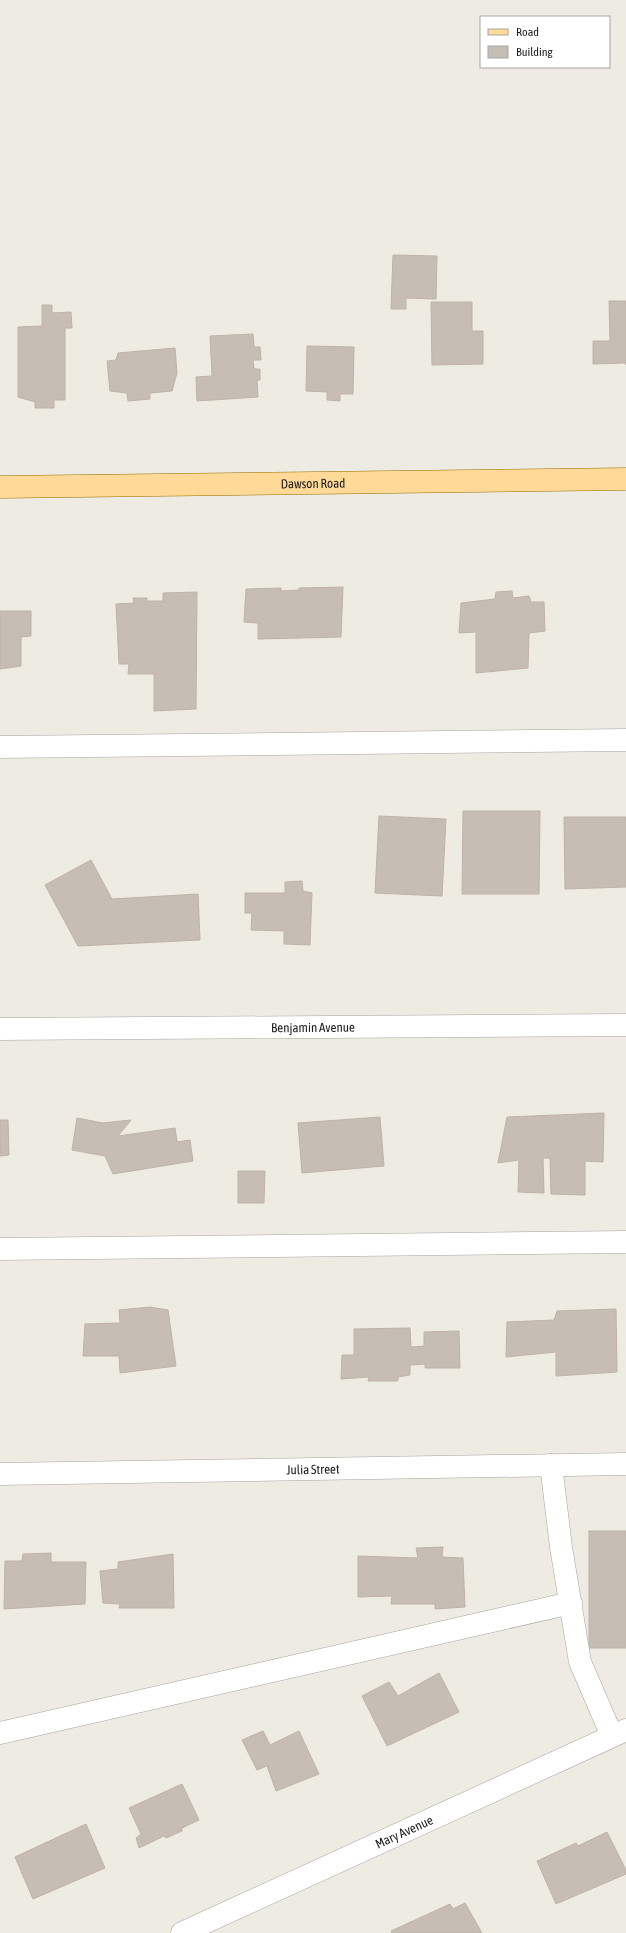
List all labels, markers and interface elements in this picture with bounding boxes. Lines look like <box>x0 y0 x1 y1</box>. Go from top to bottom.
legend <box>480 16 610 68</box>
text: Road <box>516 25 539 39</box>
text: Building <box>516 45 554 59</box>
street label: Dawson Road <box>281 476 345 491</box>
street label: Benjamin Avenue <box>271 1020 355 1035</box>
street label: Julia Street <box>286 1462 340 1477</box>
street label: Mary Avenue <box>373 1812 435 1852</box>

